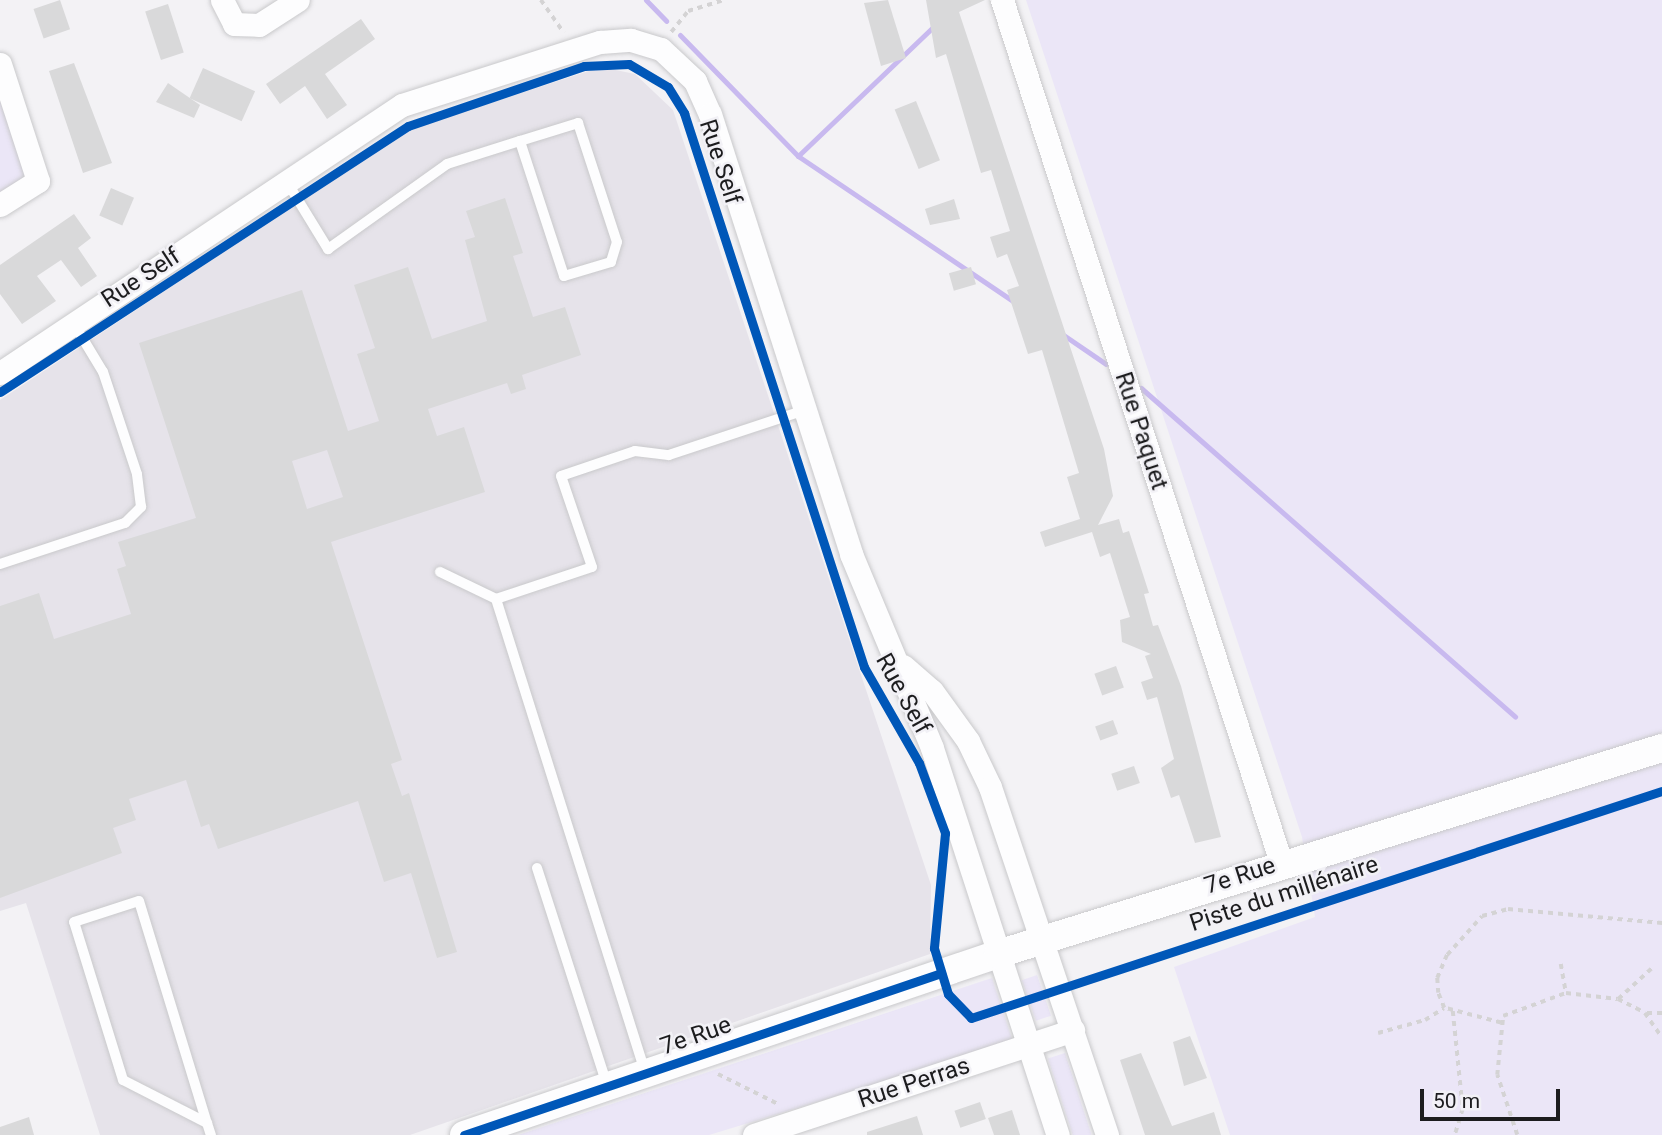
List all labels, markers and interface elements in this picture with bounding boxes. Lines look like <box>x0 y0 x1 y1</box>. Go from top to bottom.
street label: Rue Self <box>693 116 747 208</box>
street label: Rue Self <box>96 242 186 314</box>
street label: Rue Paquet <box>1108 368 1174 494</box>
street label: Rue Self <box>869 649 937 739</box>
street label: Piste du millénaire <box>1186 850 1382 938</box>
street label: 7e Rue <box>1201 851 1279 901</box>
street label: 7e Rue <box>657 1011 735 1061</box>
street label: Rue Perras <box>855 1051 973 1115</box>
scale bar <box>1424 1076 1564 1120</box>
text: 50 m <box>1433 1089 1480 1113</box>

